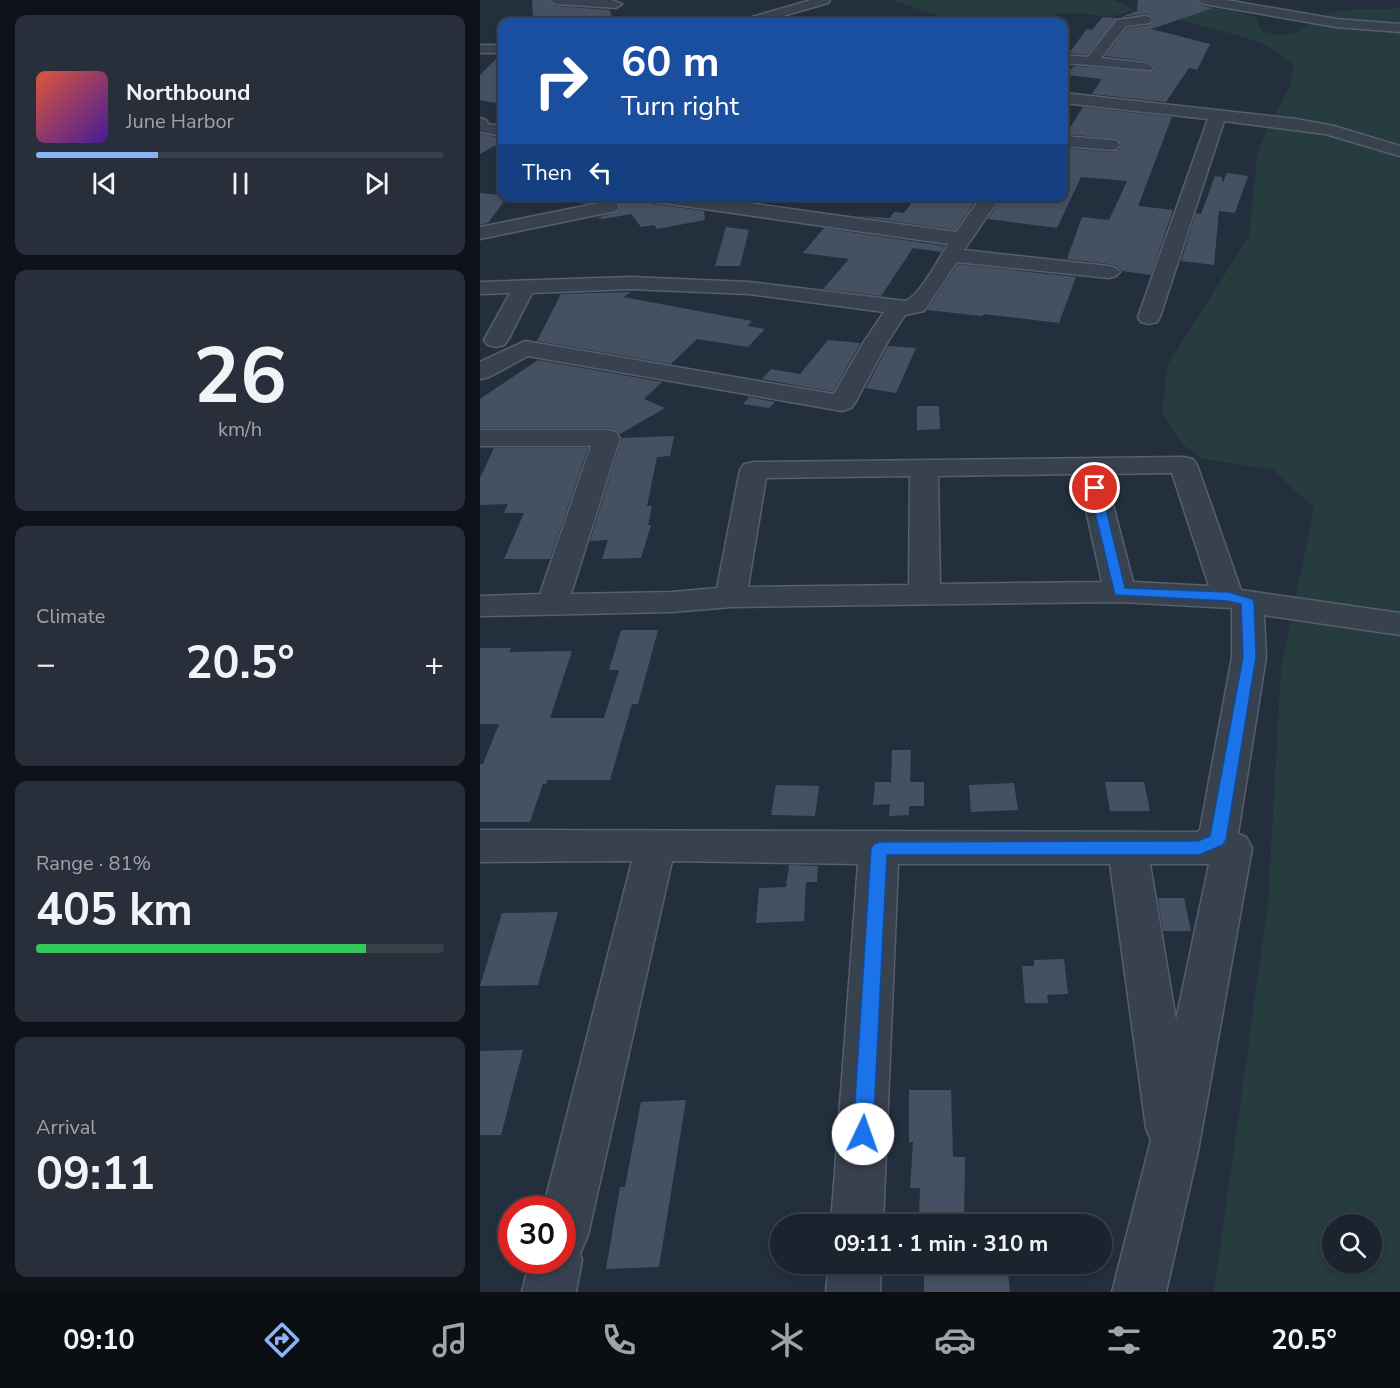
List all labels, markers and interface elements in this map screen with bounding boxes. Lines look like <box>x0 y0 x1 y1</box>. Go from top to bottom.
text: 60 m <box>621 34 720 91</box>
icon: right <box>522 42 600 120</box>
text: Northbound <box>126 78 250 108</box>
text: Turn right <box>621 88 739 125</box>
text: June Harbor <box>126 108 234 135</box>
icon: left <box>584 156 617 189</box>
text: Then <box>522 158 572 188</box>
icon: previous <box>88 167 121 200</box>
icon: pause <box>224 167 257 200</box>
icon: next <box>360 167 393 200</box>
text: 26 <box>193 323 287 430</box>
text: km/h <box>218 416 262 443</box>
pin <box>1069 462 1120 513</box>
icon: arrive <box>1078 471 1111 504</box>
text: Climate <box>36 603 105 630</box>
text: 20.5° <box>185 633 295 694</box>
text: − <box>36 642 56 687</box>
text: + <box>424 642 444 687</box>
text: Range · 81% <box>36 850 151 877</box>
text: 405 km <box>36 880 193 941</box>
position arrow <box>831 1102 895 1166</box>
text: Arrival <box>36 1114 96 1141</box>
text: 09:11 <box>36 1144 155 1205</box>
speed limit sign: 30 <box>498 1196 576 1274</box>
map controls <box>1322 1214 1382 1274</box>
button: search <box>1322 1214 1382 1274</box>
text: 09:11 · 1 min · 310 m <box>834 1229 1048 1259</box>
icon: directions <box>261 1319 303 1361</box>
icon: music <box>429 1319 471 1361</box>
icon: phone <box>598 1319 640 1361</box>
icon: climate <box>766 1319 808 1361</box>
icon: car <box>934 1319 976 1361</box>
icon: filters <box>1103 1319 1145 1361</box>
text: 09:10 <box>63 1322 135 1359</box>
text: 20.5° <box>1271 1322 1337 1359</box>

